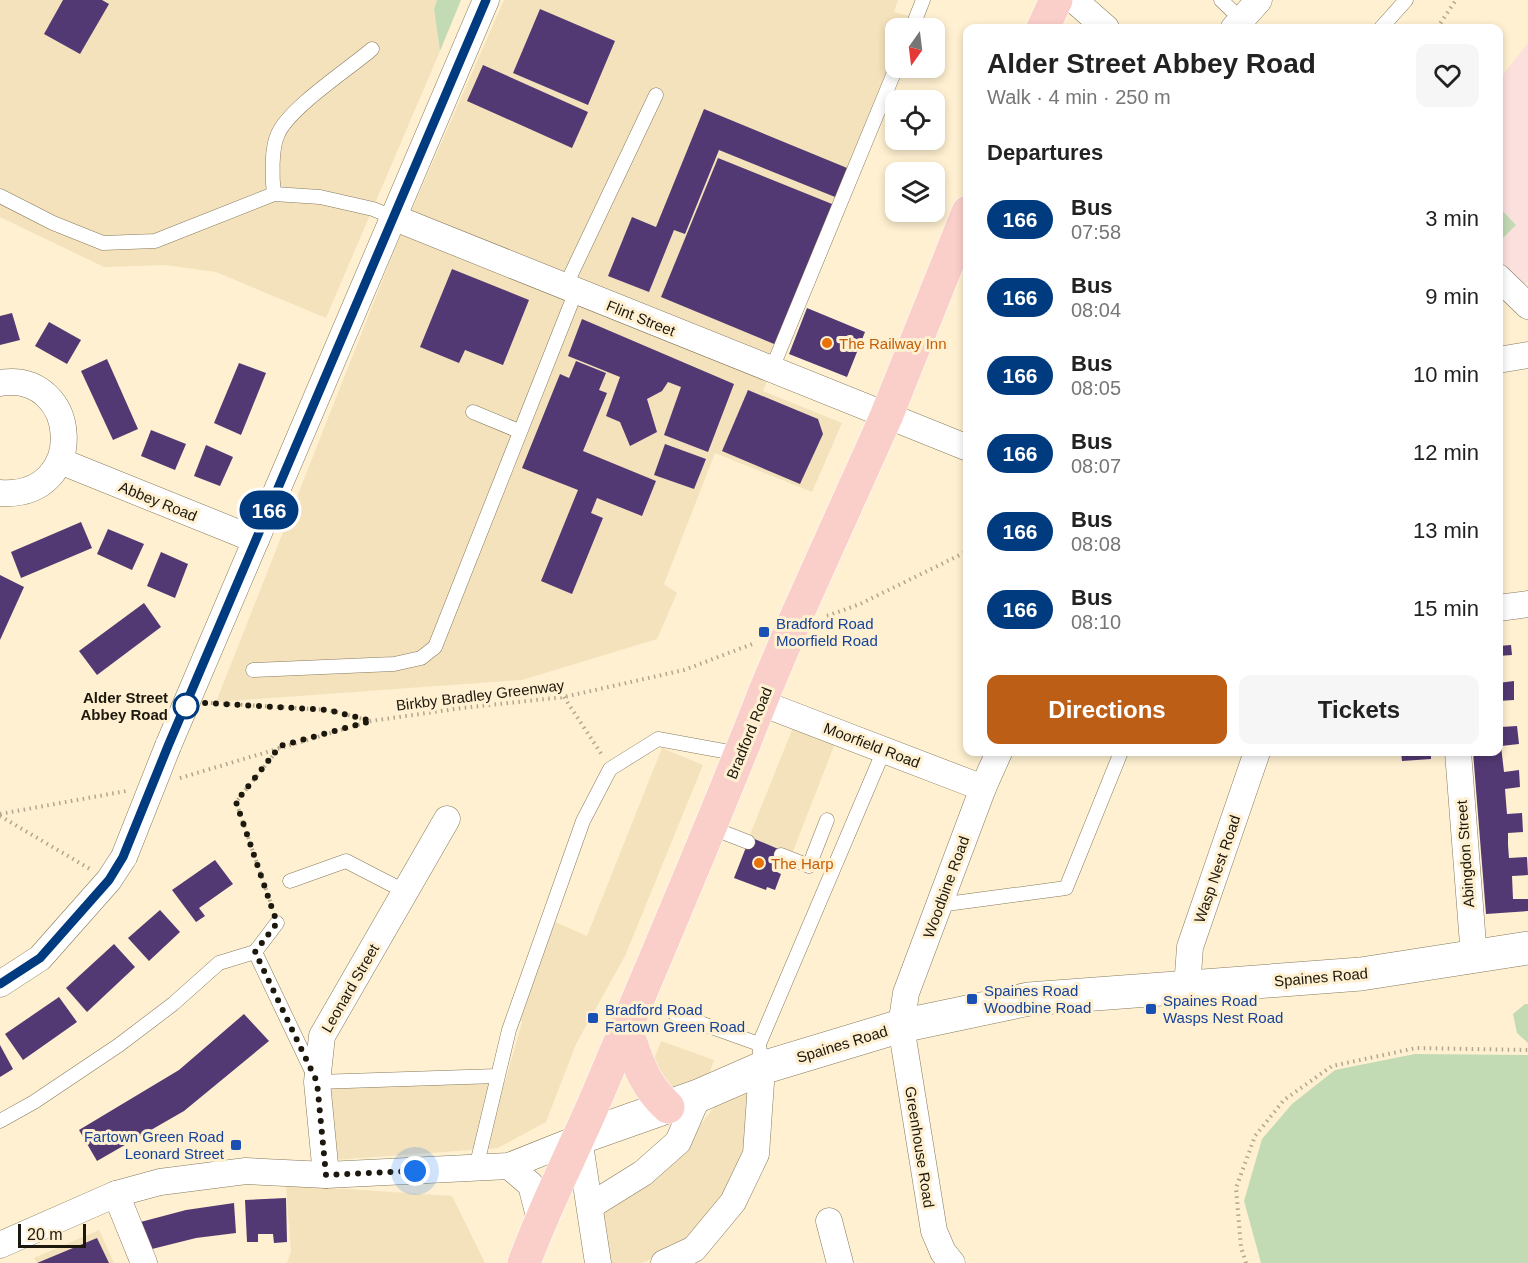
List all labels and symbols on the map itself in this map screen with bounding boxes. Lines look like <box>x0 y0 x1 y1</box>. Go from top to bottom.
north arrow <box>885 18 945 78</box>
street label: Flint Street <box>604 297 679 340</box>
place label: The Railway Inn <box>839 335 947 352</box>
marker: The Railway Inn <box>820 336 834 350</box>
street label: Abbey Road <box>117 478 199 524</box>
line badge: 166 <box>234 490 304 530</box>
place label: Bradford Road Moorfield Road <box>776 615 878 649</box>
marker: Bradford Road Moorfield Road <box>757 625 771 639</box>
street label: Birkby Bradley Greenway <box>395 676 566 714</box>
street label: Bradford Road <box>723 685 775 781</box>
place label: Alder Street Abbey Road <box>80 689 168 723</box>
marker: Alder Street Abbey Road <box>173 693 199 719</box>
street label: Moorfield Road <box>821 719 923 771</box>
street label: Abingdon Street <box>1453 799 1477 908</box>
street label: Wasp Nest Road <box>1191 813 1243 925</box>
street label: Woodbine Road <box>920 834 972 940</box>
place label: The Harp <box>771 855 834 872</box>
marker: The Harp <box>752 856 766 870</box>
street label: Leonard Street <box>318 940 383 1035</box>
street label: Spaines Road <box>1273 964 1369 990</box>
place label: Spaines Road Woodbine Road <box>984 982 1091 1016</box>
marker: Spaines Road Woodbine Road <box>965 992 979 1006</box>
place label: Spaines Road Wasps Nest Road <box>1163 992 1283 1026</box>
place label: Bradford Road Fartown Green Road <box>605 1001 745 1035</box>
marker: Spaines Road Wasps Nest Road <box>1144 1002 1158 1016</box>
marker: Bradford Road Fartown Green Road <box>586 1011 600 1025</box>
street label: Spaines Road <box>794 1022 890 1066</box>
street label: Greenhouse Road <box>902 1085 938 1209</box>
place label: Fartown Green Road Leonard Street <box>84 1128 225 1162</box>
marker: Fartown Green Road Leonard Street <box>229 1138 243 1152</box>
your location <box>400 1156 430 1186</box>
scale bar <box>18 1221 86 1248</box>

